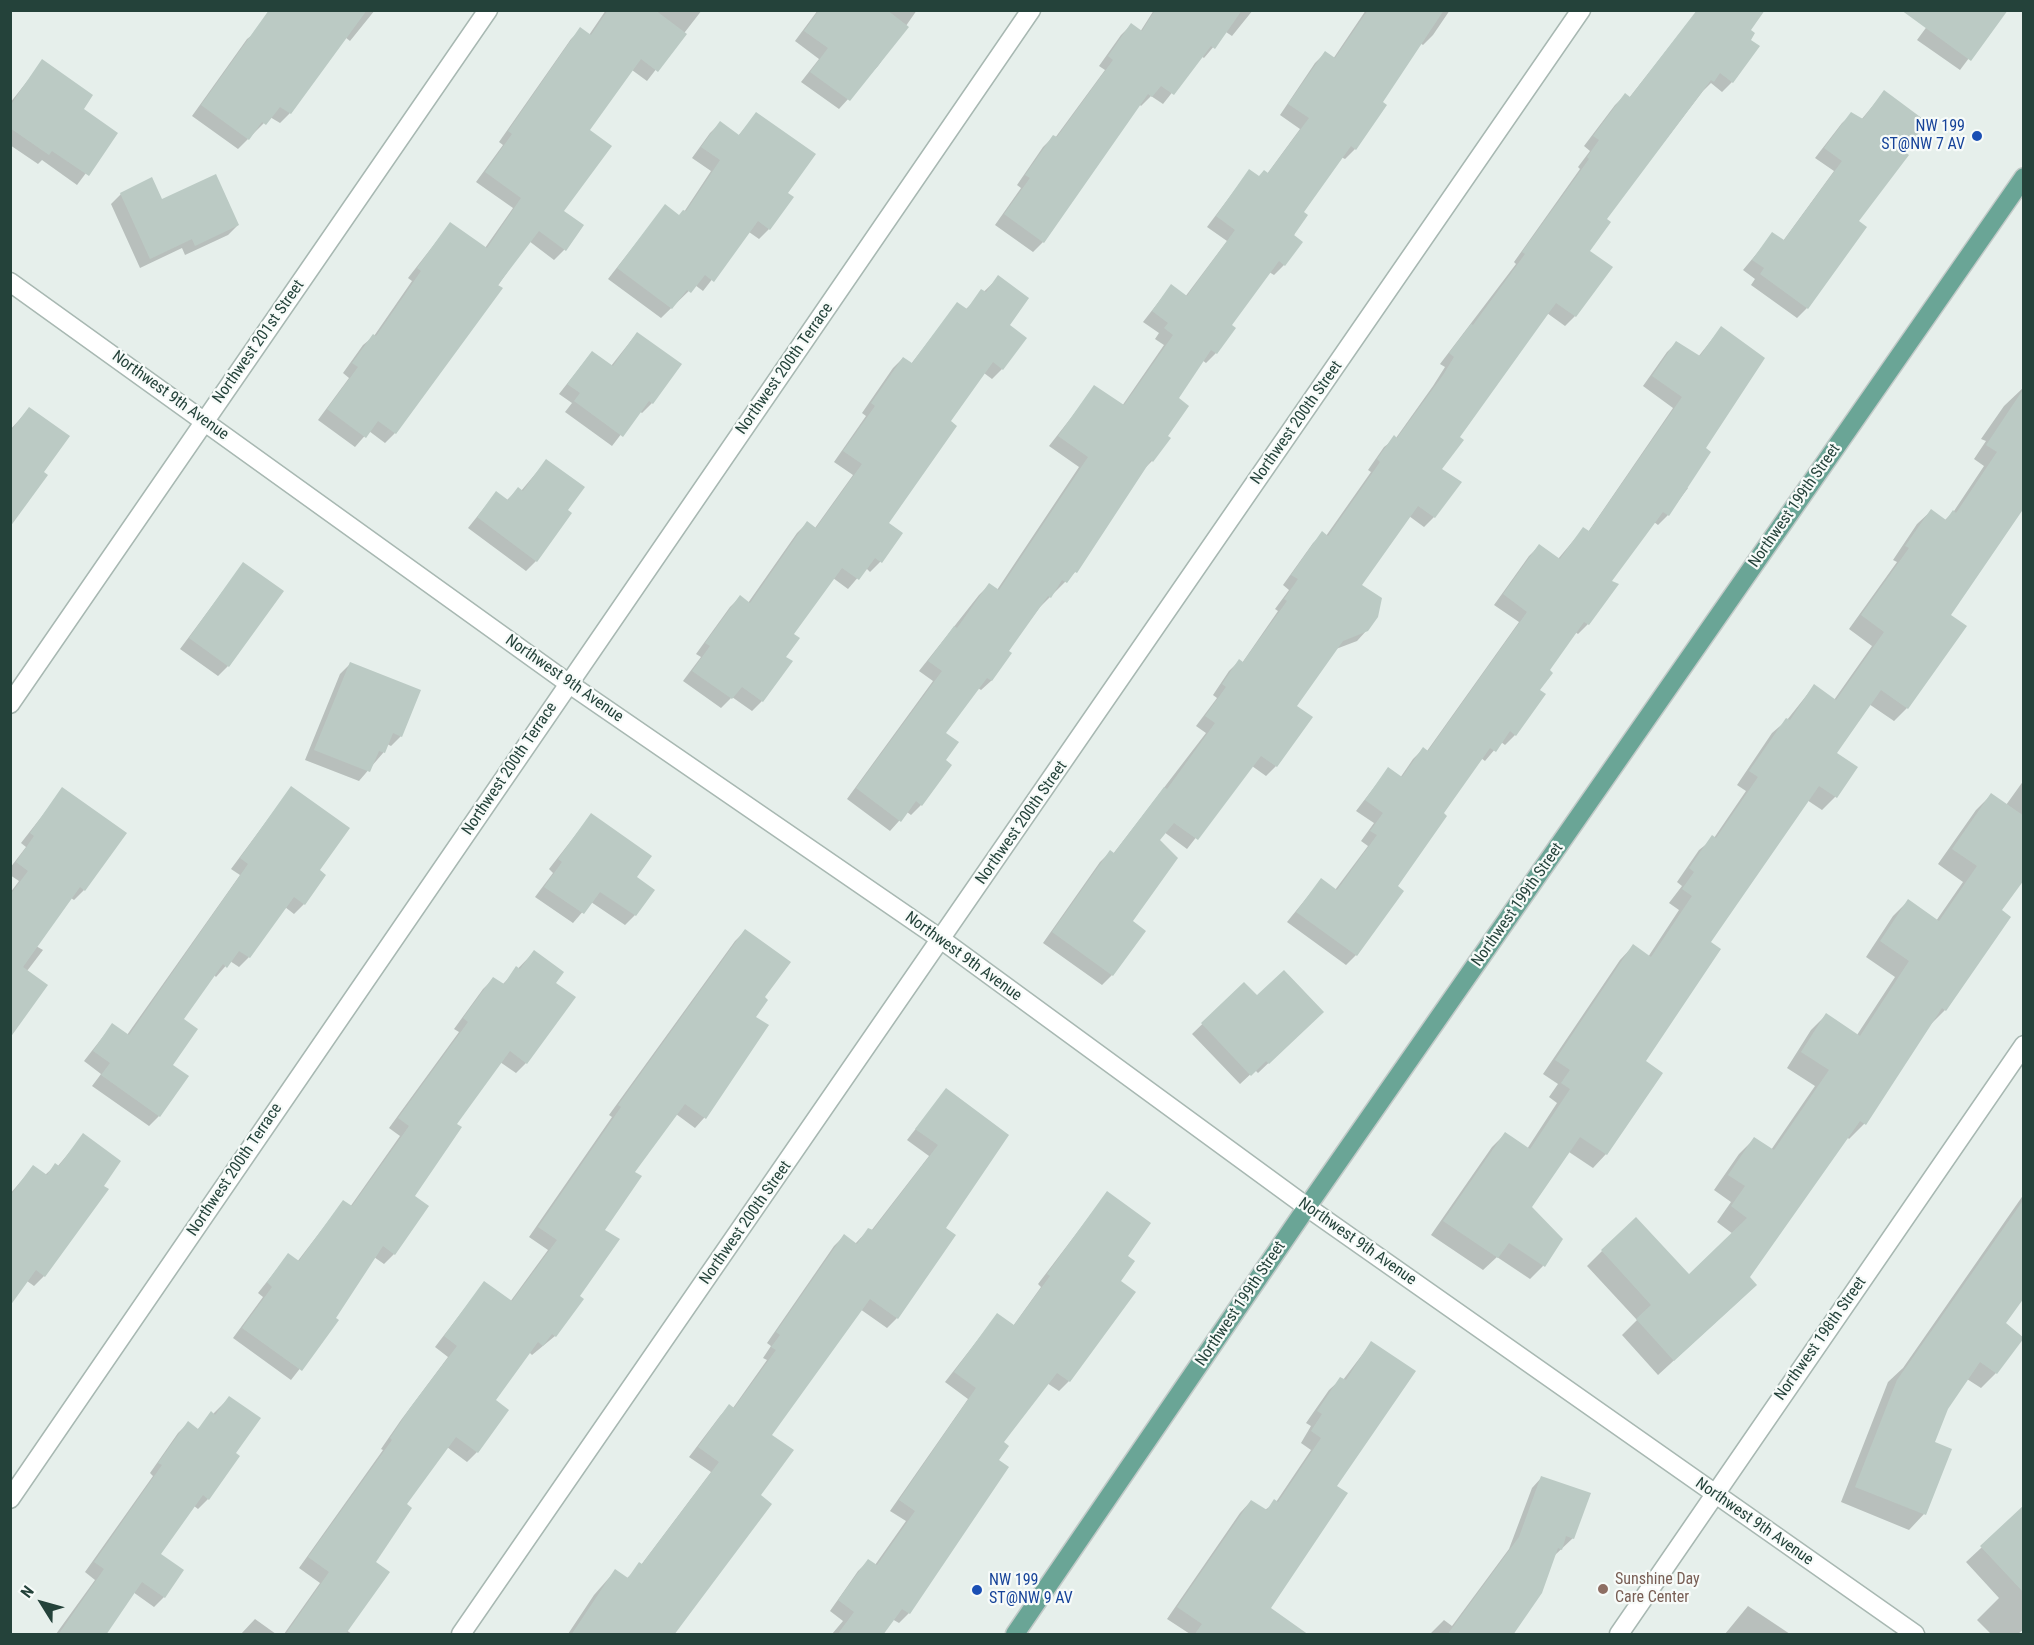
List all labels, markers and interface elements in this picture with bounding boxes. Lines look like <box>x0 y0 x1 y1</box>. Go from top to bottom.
place label: NW 199 ST@NW 7 AV <box>1881 117 1965 155</box>
marker: NW 199 ST@NW 7 AV <box>1970 129 1984 143</box>
street label: Northwest 201st Street <box>209 277 309 407</box>
street label: Northwest 200th Terrace <box>732 300 838 438</box>
street label: Northwest 9th Avenue <box>108 347 232 445</box>
street label: Northwest 200th Street <box>1247 357 1347 489</box>
street label: Northwest 199th Street <box>1745 440 1845 572</box>
street label: Northwest 9th Avenue <box>501 631 627 727</box>
street label: Northwest 200th Terrace <box>458 699 562 839</box>
street label: Northwest 200th Street <box>972 757 1072 889</box>
street label: Northwest 199th Street <box>1468 839 1568 971</box>
street label: Northwest 9th Avenue <box>901 908 1025 1006</box>
street label: Northwest 200th Terrace <box>183 1100 287 1240</box>
street label: Northwest 200th Street <box>696 1157 796 1289</box>
street label: Northwest 9th Avenue <box>1294 1194 1420 1290</box>
street label: Northwest 199th Street <box>1192 1238 1290 1370</box>
street label: Northwest 198th Street <box>1771 1273 1871 1405</box>
street label: Northwest 9th Avenue <box>1691 1474 1817 1570</box>
place label: Sunshine Day Care Center <box>1615 1570 1700 1608</box>
place label: NW 199 ST@NW 9 AV <box>989 1571 1073 1609</box>
north arrow <box>12 1573 72 1633</box>
text: N <box>17 1582 38 1602</box>
marker: Sunshine Day Care Center <box>1596 1582 1610 1596</box>
marker: NW 199 ST@NW 9 AV <box>970 1583 984 1597</box>

